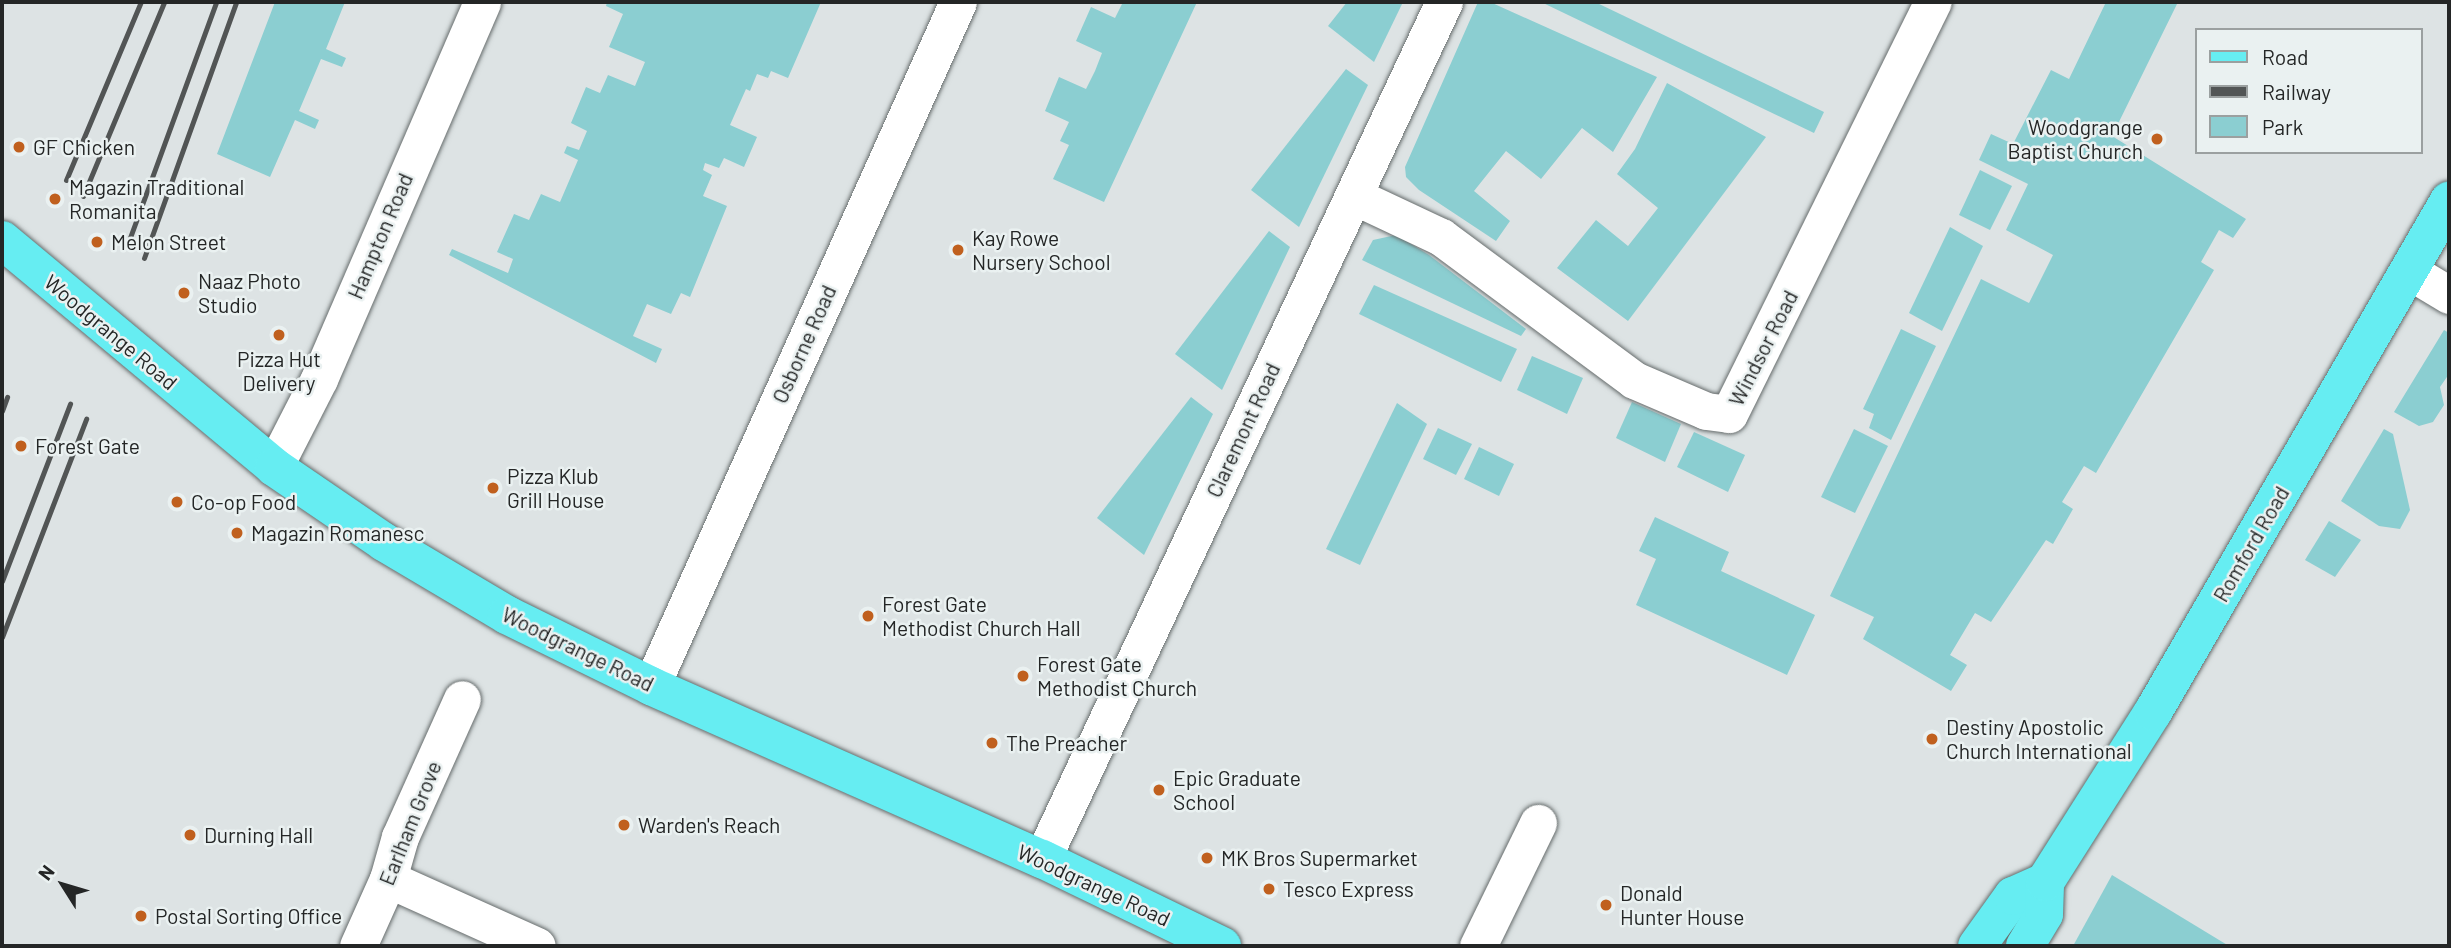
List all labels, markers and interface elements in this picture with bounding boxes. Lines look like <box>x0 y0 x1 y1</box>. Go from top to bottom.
legend <box>2196 28 2423 154</box>
text: Road <box>2262 44 2308 69</box>
text: Railway <box>2262 79 2331 104</box>
place label: Woodgrange Baptist Church <box>2008 114 2143 164</box>
text: Park <box>2262 114 2303 139</box>
marker: Woodgrange Baptist Church <box>2149 131 2165 147</box>
place label: GF Chicken <box>33 134 135 160</box>
marker: GF Chicken <box>11 139 27 155</box>
street label: Hampton Road <box>342 169 418 303</box>
place label: Magazin Traditional Romanita <box>69 174 244 224</box>
marker: Magazin Traditional Romanita <box>47 191 63 207</box>
place label: Kay Rowe Nursery School <box>972 225 1111 275</box>
place label: Melon Street <box>111 229 226 255</box>
marker: Melon Street <box>89 234 105 250</box>
marker: Kay Rowe Nursery School <box>950 242 966 258</box>
place label: Naaz Photo Studio <box>198 268 301 318</box>
street label: Woodgrange Road <box>39 269 183 395</box>
street label: Osborne Road <box>767 281 841 407</box>
marker: Naaz Photo Studio <box>176 285 192 301</box>
street label: Windsor Road <box>1723 286 1803 410</box>
marker: Pizza Hut Delivery <box>271 327 287 343</box>
place label: Pizza Hut Delivery <box>237 346 321 396</box>
street label: Claremont Road <box>1201 359 1285 501</box>
place label: Forest Gate <box>35 433 140 459</box>
marker: Forest Gate <box>13 438 29 454</box>
place label: Pizza Klub Grill House <box>507 463 604 513</box>
marker: Pizza Klub Grill House <box>485 480 501 496</box>
street label: Romford Road <box>2208 482 2294 606</box>
place label: Co-op Food <box>191 489 296 515</box>
marker: Co-op Food <box>169 494 185 510</box>
place label: Magazin Romanesc <box>251 520 424 546</box>
marker: Magazin Romanesc <box>229 525 245 541</box>
place label: Forest Gate Methodist Church Hall <box>882 591 1080 641</box>
street label: Woodgrange Road <box>498 601 658 697</box>
marker: Forest Gate Methodist Church Hall <box>860 608 876 624</box>
place label: Forest Gate Methodist Church <box>1037 651 1197 701</box>
marker: Forest Gate Methodist Church <box>1015 668 1031 684</box>
place label: Destiny Apostolic Church International <box>1946 714 2132 764</box>
place label: The Preacher <box>1006 730 1127 756</box>
marker: Destiny Apostolic Church International <box>1924 731 1940 747</box>
marker: The Preacher <box>984 735 1000 751</box>
street label: Earlham Grove <box>374 757 446 889</box>
place label: Epic Graduate School <box>1173 765 1301 815</box>
marker: Epic Graduate School <box>1151 782 1167 798</box>
place label: Warden's Reach <box>638 812 780 838</box>
marker: Warden's Reach <box>616 817 632 833</box>
place label: Durning Hall <box>204 822 313 848</box>
marker: Durning Hall <box>182 827 198 843</box>
street label: Woodgrange Road <box>1014 839 1174 931</box>
place label: MK Bros Supermarket <box>1221 845 1418 871</box>
north arrow <box>28 850 98 920</box>
marker: MK Bros Supermarket <box>1199 850 1215 866</box>
text: N <box>33 860 59 884</box>
place label: Tesco Express <box>1283 876 1414 902</box>
place label: Donald Hunter House <box>1620 880 1744 930</box>
marker: Tesco Express <box>1261 881 1277 897</box>
marker: Donald Hunter House <box>1598 897 1614 913</box>
place label: Postal Sorting Office <box>155 903 342 929</box>
marker: Postal Sorting Office <box>133 908 149 924</box>

